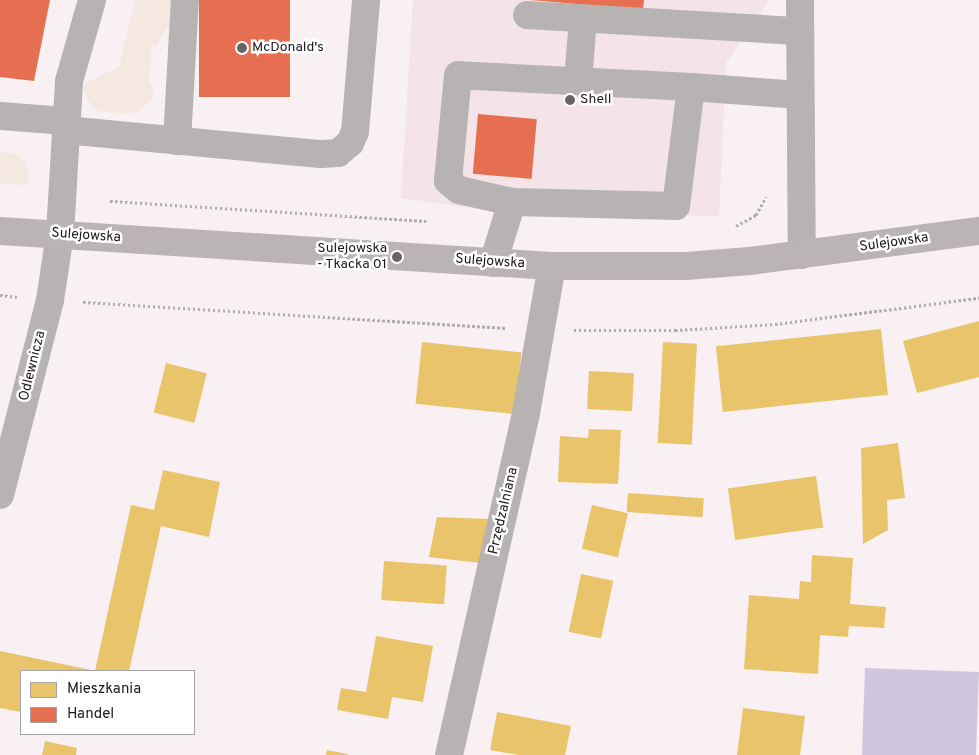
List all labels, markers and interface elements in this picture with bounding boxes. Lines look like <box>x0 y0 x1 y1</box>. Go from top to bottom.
place label: McDonald's <box>252 40 324 56</box>
marker: McDonald's <box>236 42 248 54</box>
place label: Shell <box>580 92 611 108</box>
marker: Shell <box>564 94 576 106</box>
street label: Sulejowska <box>51 225 121 247</box>
street label: Sulejowska <box>858 230 930 256</box>
place label: Sulejowska - Tkacka 01 <box>316 241 387 274</box>
marker: Sulejowska - Tkacka 01 <box>391 251 403 263</box>
street label: Sulejowska <box>455 251 525 273</box>
street label: Odlewnicza <box>16 329 50 403</box>
street label: Przędzalniana <box>486 466 522 556</box>
legend <box>20 670 195 735</box>
text: Mieszkania <box>67 680 141 699</box>
text: Handel <box>67 705 114 724</box>

